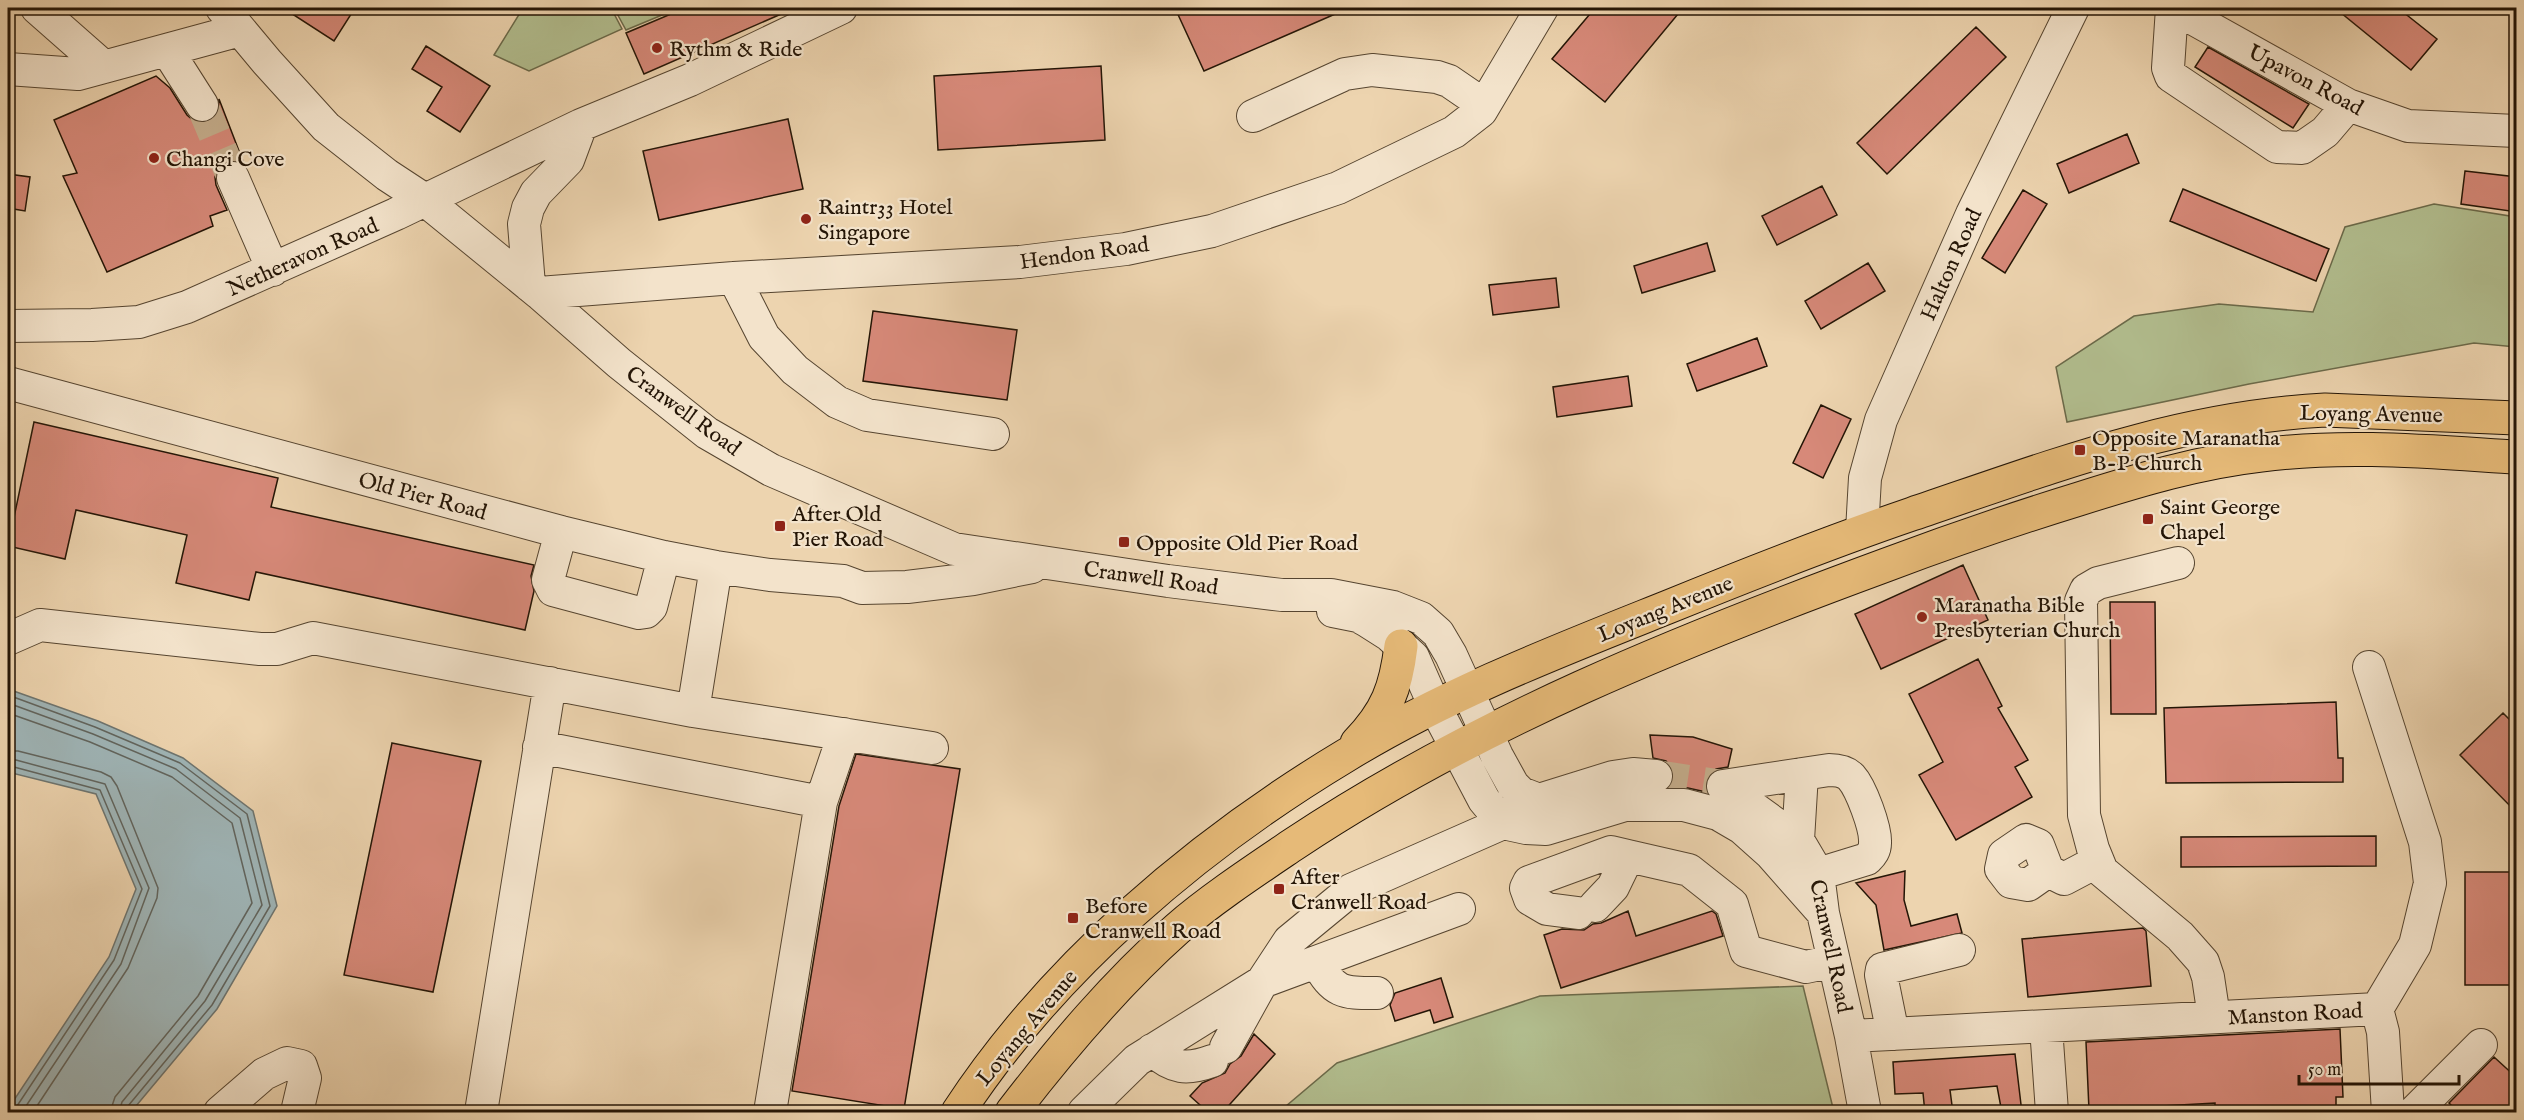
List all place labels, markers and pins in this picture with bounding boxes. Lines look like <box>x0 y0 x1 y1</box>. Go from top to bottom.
place label: Rythm & Ride <box>669 36 802 64</box>
marker: Rythm & Ride <box>650 41 664 55</box>
place label: Changi Cove <box>166 146 284 174</box>
marker: Changi Cove <box>147 151 161 165</box>
place label: Raintr33 Hotel Singapore <box>818 194 953 247</box>
marker: Raintr33 Hotel Singapore <box>799 212 813 226</box>
place label: Opposite Maranatha B-P Church <box>2092 425 2280 478</box>
marker: Opposite Maranatha B-P Church <box>2073 443 2087 457</box>
place label: Saint George Chapel <box>2160 494 2280 547</box>
place label: After Old Pier Road <box>791 501 883 554</box>
marker: Saint George Chapel <box>2141 512 2155 526</box>
marker: After Old Pier Road <box>773 519 787 533</box>
place label: Opposite Old Pier Road <box>1136 530 1358 558</box>
marker: Opposite Old Pier Road <box>1117 535 1131 549</box>
place label: Maranatha Bible Presbyterian Church <box>1934 592 2121 645</box>
marker: Maranatha Bible Presbyterian Church <box>1915 610 1929 624</box>
place label: After Cranwell Road <box>1290 864 1427 917</box>
marker: After Cranwell Road <box>1272 882 1286 896</box>
place label: Before Cranwell Road <box>1085 893 1221 946</box>
marker: Before Cranwell Road <box>1066 911 1080 925</box>

